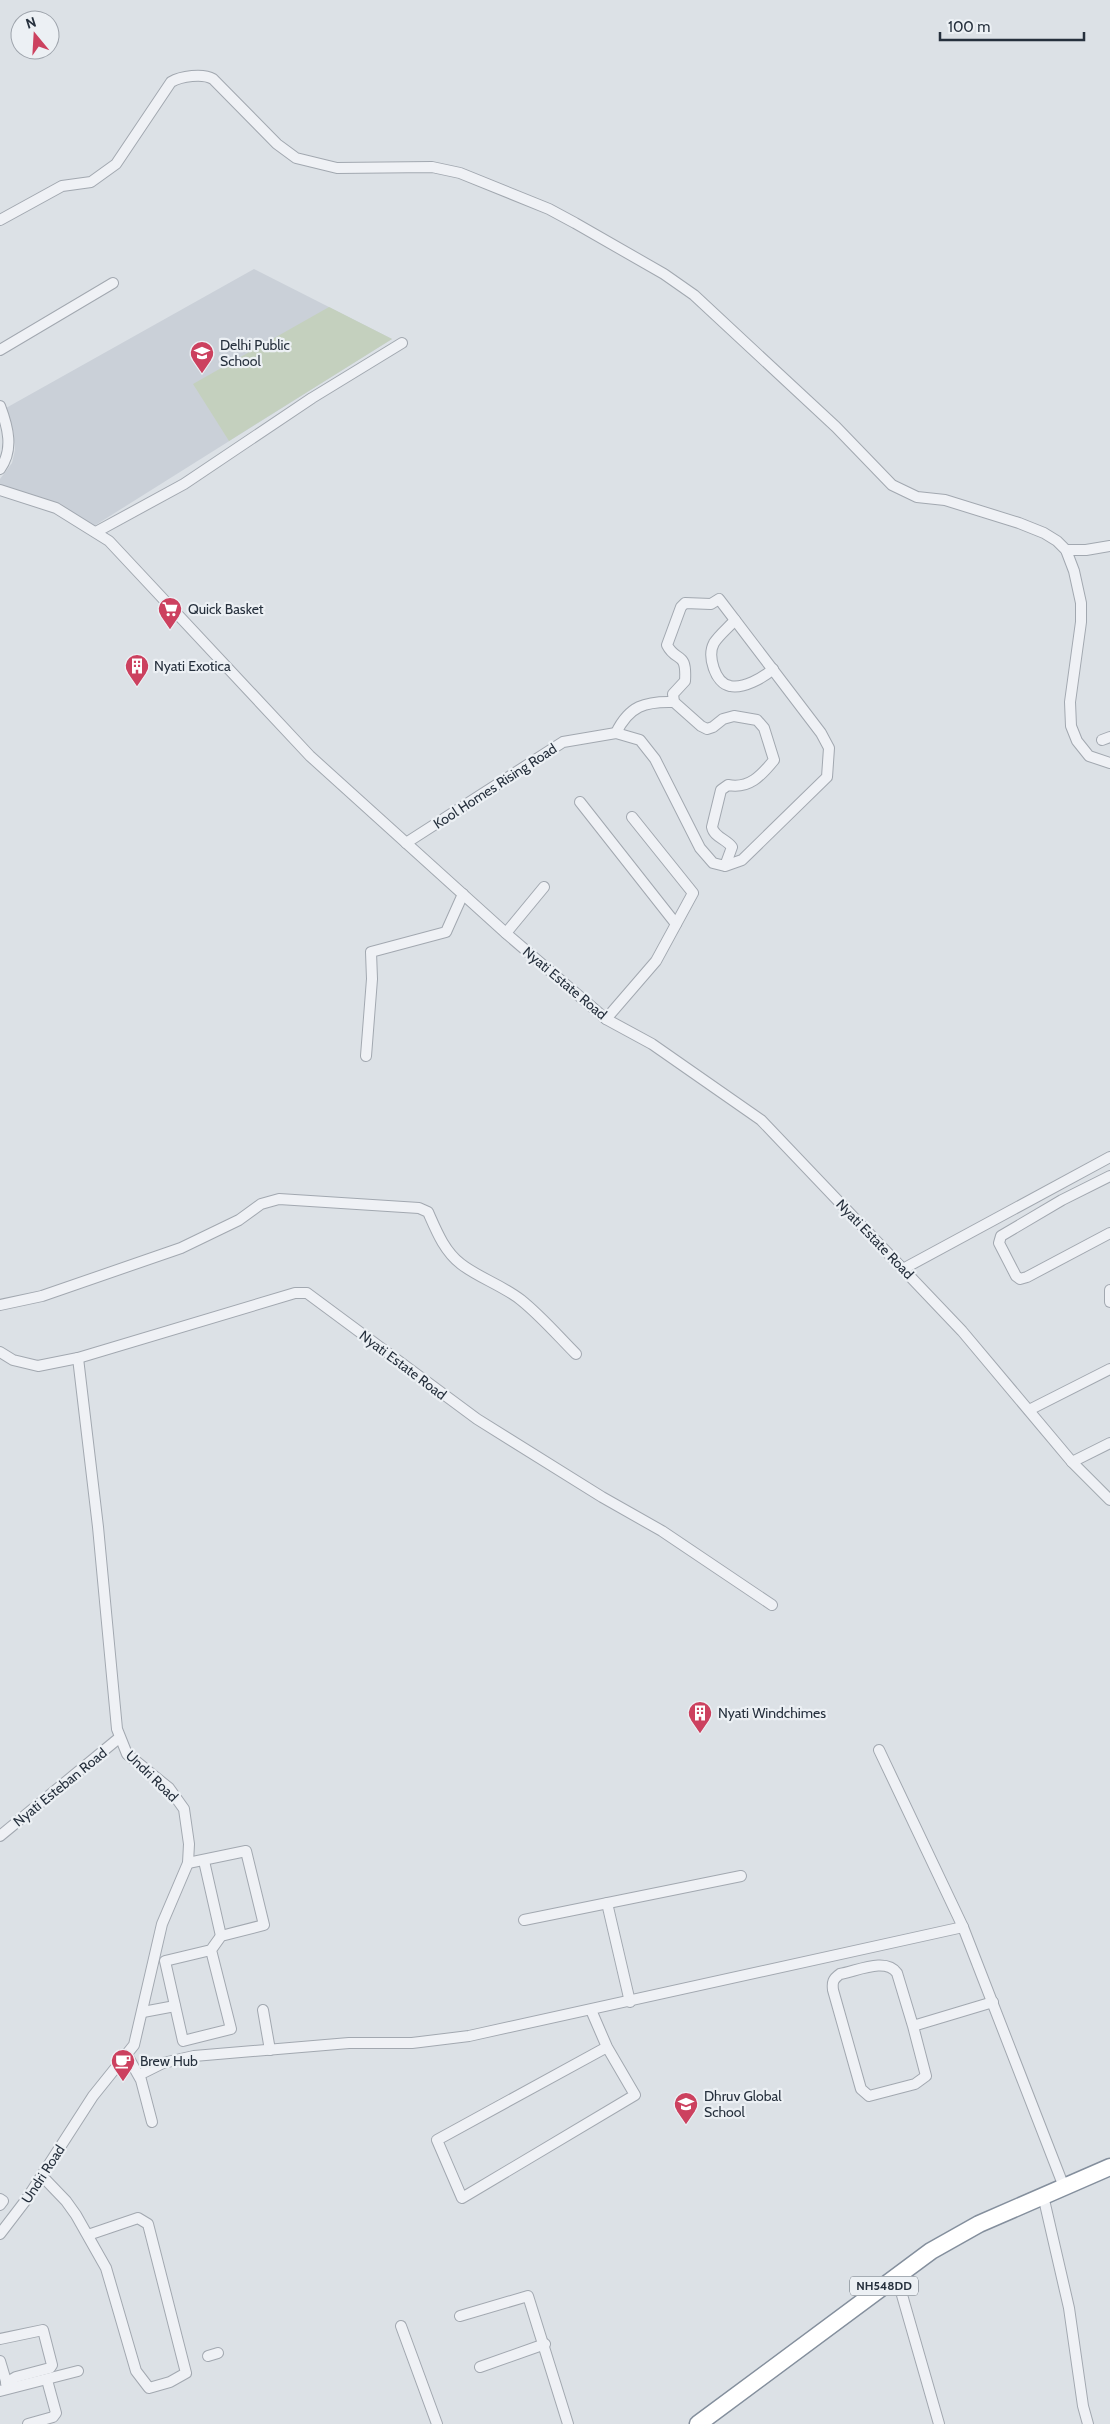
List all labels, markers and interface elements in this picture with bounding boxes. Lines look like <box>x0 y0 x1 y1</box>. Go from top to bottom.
north arrow <box>10 10 60 60</box>
scale bar <box>940 10 1084 42</box>
text: N <box>23 13 38 33</box>
text: 100 m <box>948 18 990 36</box>
place label: Delhi Public School <box>220 336 290 370</box>
school or university icon: Delhi Public School <box>189 340 215 374</box>
supermarket icon: Quick Basket <box>157 596 183 630</box>
place label: Quick Basket <box>188 600 264 618</box>
building icon: Nyati Exotica <box>124 653 150 687</box>
place label: Nyati Exotica <box>154 657 231 675</box>
street label: Kool Homes Rising Road <box>430 739 560 833</box>
street label: Nyati Estate Road <box>519 943 611 1023</box>
street label: Nyati Estate Road <box>832 1195 918 1283</box>
street label: Nyati Estate Road <box>356 1326 450 1404</box>
building icon: Nyati Windchimes <box>687 1700 713 1734</box>
place label: Nyati Windchimes <box>718 1704 826 1722</box>
street label: Nyati Esteban Road <box>10 1744 110 1830</box>
street label: Undri Road <box>122 1746 182 1806</box>
cafe icon: Brew Hub <box>110 2048 136 2082</box>
place label: Brew Hub <box>140 2052 198 2070</box>
place label: Dhruv Global School <box>704 2087 782 2121</box>
school or university icon: Dhruv Global School <box>673 2091 699 2125</box>
street label: Undri Road <box>17 2141 69 2207</box>
road number: NH548DD <box>850 2276 918 2296</box>

